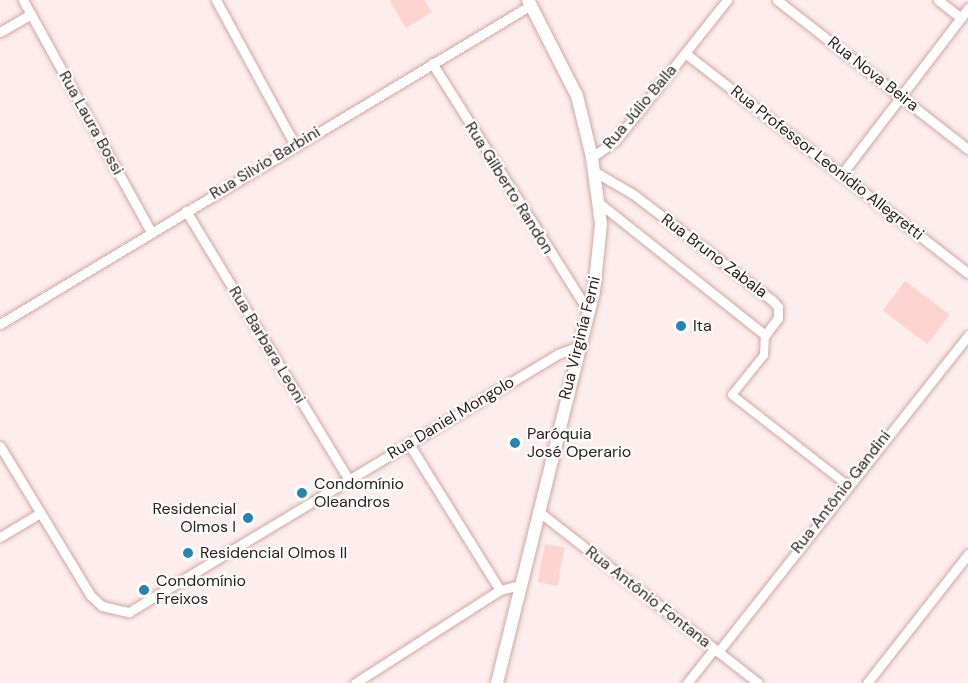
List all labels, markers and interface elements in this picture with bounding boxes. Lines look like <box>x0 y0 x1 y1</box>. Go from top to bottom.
street label: Rua Nova Beira <box>824 33 922 115</box>
street label: Rua Júlio Balla <box>599 61 681 153</box>
street label: Rua Laura Bossi <box>55 68 127 178</box>
street label: Rua Professor Leonídio Allegretti <box>727 82 927 244</box>
street label: Rua Gilberto Randon <box>461 119 557 257</box>
street label: Rua Silvio Barbini <box>206 122 324 204</box>
street label: Rua Bruno Zabala <box>657 210 771 302</box>
street label: Rua Virginía Ferni <box>555 274 605 402</box>
street label: Rua Barbara Leoni <box>224 283 310 407</box>
place label: Ita <box>693 316 712 336</box>
marker: Ita <box>674 319 688 333</box>
street label: Rua Daniel Mongolo <box>384 373 518 463</box>
place label: Paróquia José Operario <box>527 424 631 462</box>
street label: Rua Antônio Gandini <box>787 427 895 557</box>
marker: Paróquia José Operario <box>508 436 522 450</box>
place label: Condomínio Oleandros <box>314 474 404 512</box>
marker: Condomínio Oleandros <box>295 486 309 500</box>
place label: Residencial Olmos I <box>152 499 236 537</box>
marker: Residencial Olmos I <box>241 511 255 525</box>
street label: Rua Antônio Fontana <box>582 542 714 652</box>
place label: Residencial Olmos II <box>200 543 347 563</box>
marker: Residencial Olmos II <box>181 546 195 560</box>
place label: Condomínio Freixos <box>156 571 246 609</box>
marker: Condomínio Freixos <box>137 583 151 597</box>

